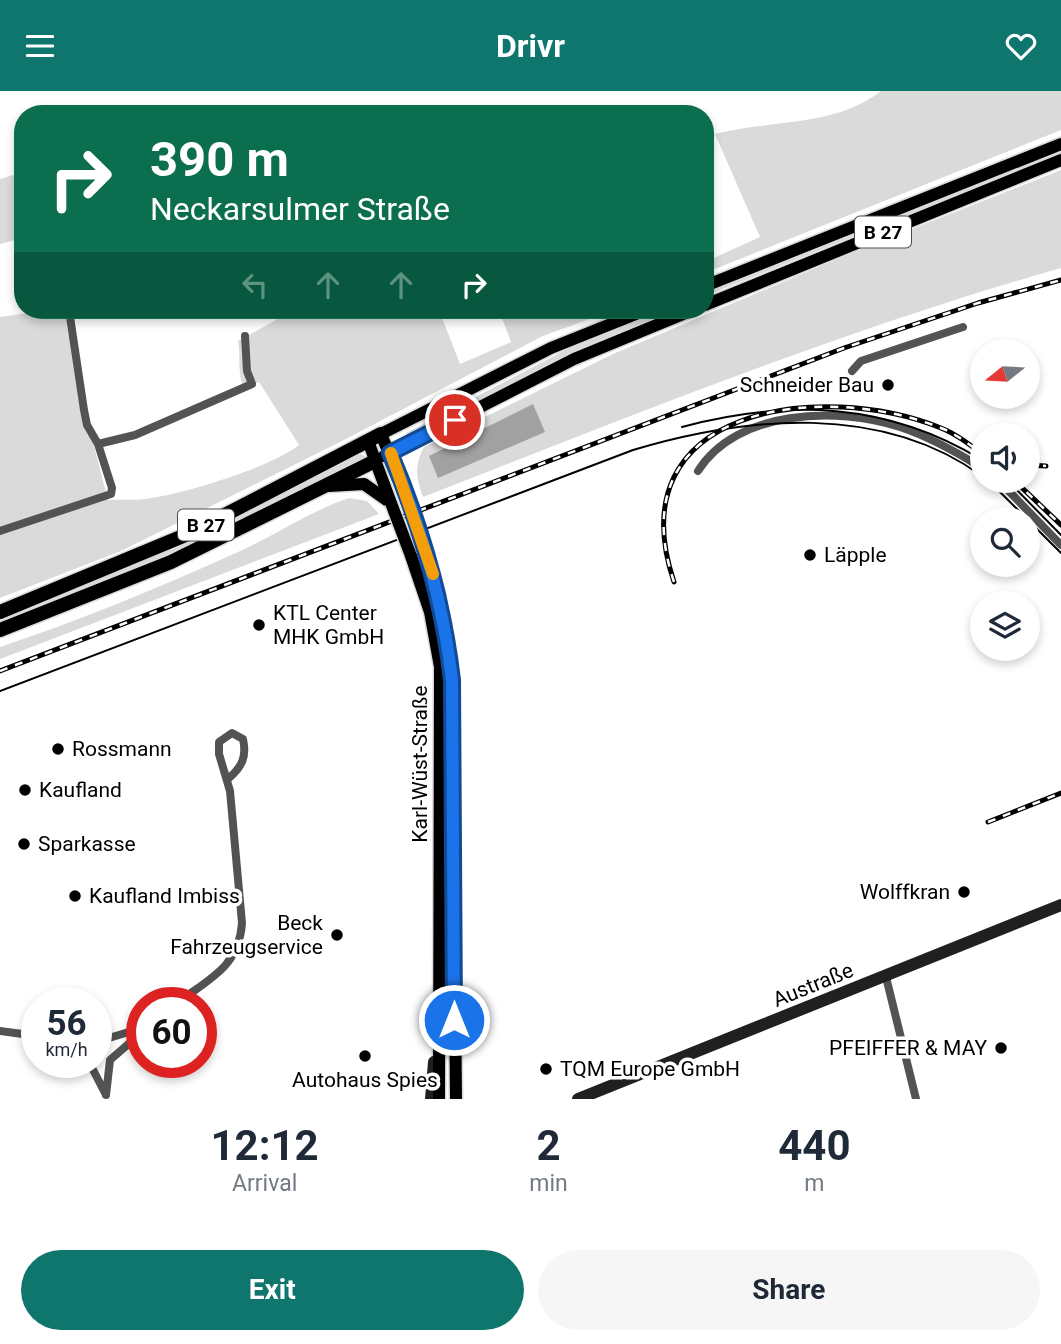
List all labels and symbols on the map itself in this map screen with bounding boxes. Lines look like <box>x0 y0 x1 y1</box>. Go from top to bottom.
road number: B 27 <box>855 216 911 247</box>
north arrow <box>970 339 1040 409</box>
place label: Schneider Bau <box>740 373 874 397</box>
marker: Schneider Bau <box>880 377 896 393</box>
pin <box>425 390 485 450</box>
road number: B 27 <box>178 509 234 540</box>
place label: Läpple <box>824 543 887 567</box>
marker: Läpple <box>802 547 818 563</box>
place label: KTL Center MHK GmbH <box>273 601 384 649</box>
marker: KTL Center MHK GmbH <box>251 617 267 633</box>
street label: Karl-Wüst-Straße <box>408 685 432 843</box>
place label: Rossmann <box>72 737 172 761</box>
marker: Rossmann <box>50 741 66 757</box>
place label: Kaufland <box>39 778 122 802</box>
marker: Kaufland <box>17 782 33 798</box>
place label: Sparkasse <box>38 832 136 856</box>
marker: Sparkasse <box>16 836 32 852</box>
place label: Wolffkran <box>860 880 950 904</box>
place label: Kaufland Imbiss <box>89 884 240 908</box>
marker: Wolffkran <box>956 884 972 900</box>
marker: Kaufland Imbiss <box>67 888 83 904</box>
place label: Beck Fahrzeugservice <box>170 911 323 959</box>
marker: Beck Fahrzeugservice <box>329 927 345 943</box>
street label: Austraße <box>769 958 857 1012</box>
position arrow <box>417 983 491 1057</box>
speed limit sign: 60 <box>126 987 217 1078</box>
place label: PFEIFFER & MAY <box>829 1036 987 1060</box>
marker: PFEIFFER & MAY <box>993 1040 1009 1056</box>
marker: Autohaus Spies <box>357 1048 373 1064</box>
place label: TQM Europe GmbH <box>560 1057 740 1081</box>
marker: TQM Europe GmbH <box>538 1061 554 1077</box>
place label: Autohaus Spies <box>292 1068 438 1092</box>

